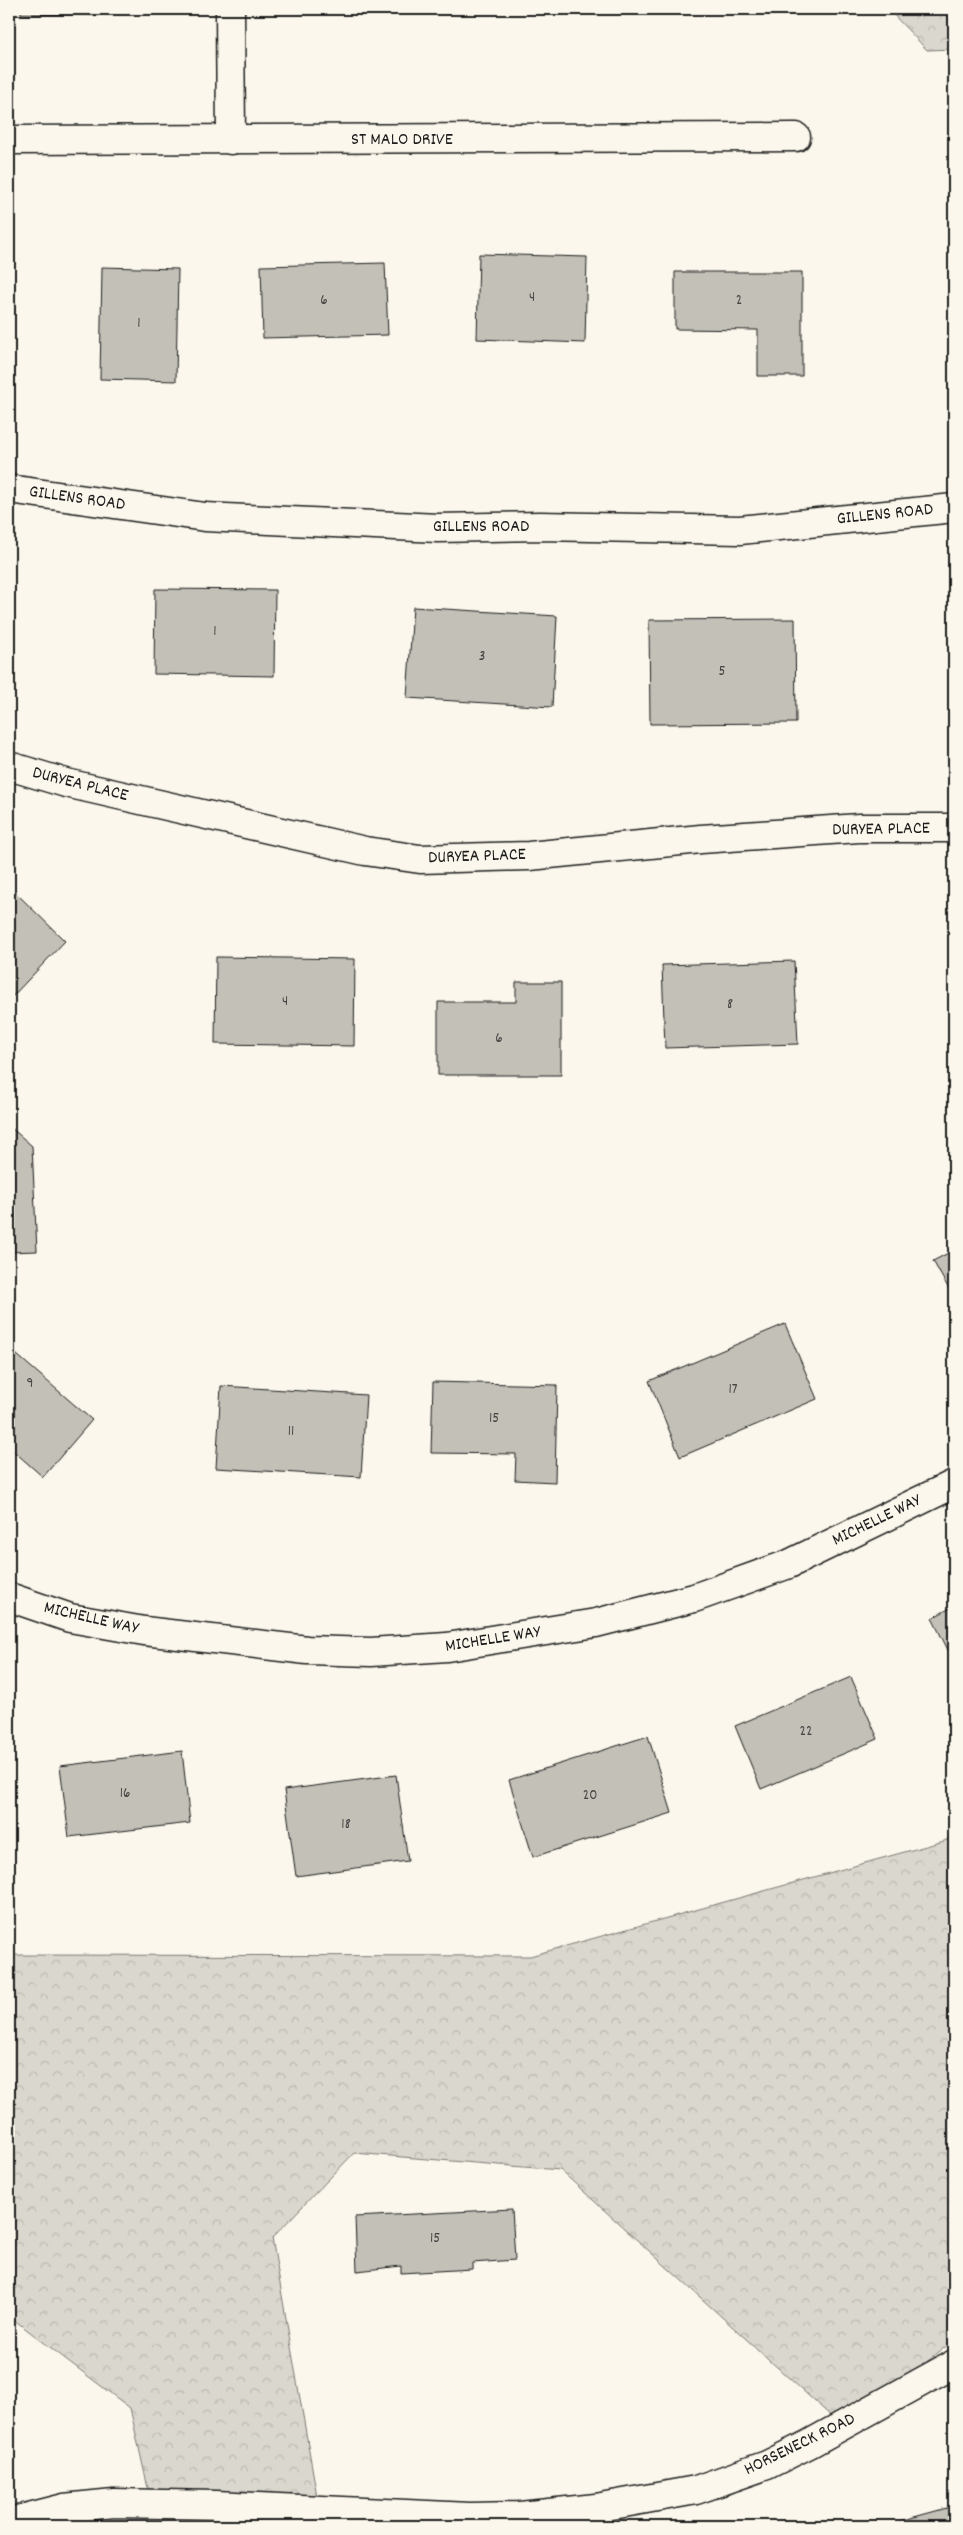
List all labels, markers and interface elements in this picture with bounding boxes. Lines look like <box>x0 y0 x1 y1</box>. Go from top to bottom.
street label: ST MALO DRIVE <box>351 128 453 153</box>
house number: 4 <box>529 287 535 309</box>
house number: 6 <box>320 290 328 312</box>
house number: 2 <box>736 290 742 312</box>
house number: 1 <box>137 313 141 335</box>
street label: GILLENS ROAD <box>27 480 127 518</box>
street label: GILLENS ROAD <box>836 498 934 532</box>
street label: GILLENS ROAD <box>433 515 529 540</box>
house number: 1 <box>213 621 217 643</box>
house number: 3 <box>479 646 485 668</box>
house number: 5 <box>719 661 726 683</box>
street label: DURYEA PLACE <box>29 761 131 809</box>
street label: DURYEA PLACE <box>832 817 930 843</box>
street label: DURYEA PLACE <box>428 843 526 871</box>
house number: 4 <box>282 991 288 1013</box>
house number: 8 <box>727 994 733 1016</box>
house number: 6 <box>495 1028 503 1050</box>
house number: 9 <box>27 1373 33 1395</box>
house number: 17 <box>728 1379 738 1401</box>
house number: 15 <box>489 1408 499 1430</box>
house number: 11 <box>288 1421 294 1443</box>
street label: MICHELLE WAY <box>828 1488 927 1553</box>
street label: MICHELLE WAY <box>41 1596 142 1642</box>
street label: MICHELLE WAY <box>444 1620 544 1660</box>
house number: 22 <box>799 1721 813 1743</box>
house number: 16 <box>120 1783 130 1805</box>
house number: 20 <box>583 1785 597 1807</box>
house number: 18 <box>341 1814 351 1836</box>
house number: 15 <box>430 2228 440 2250</box>
street label: HORSENECK ROAD <box>740 2407 860 2483</box>

